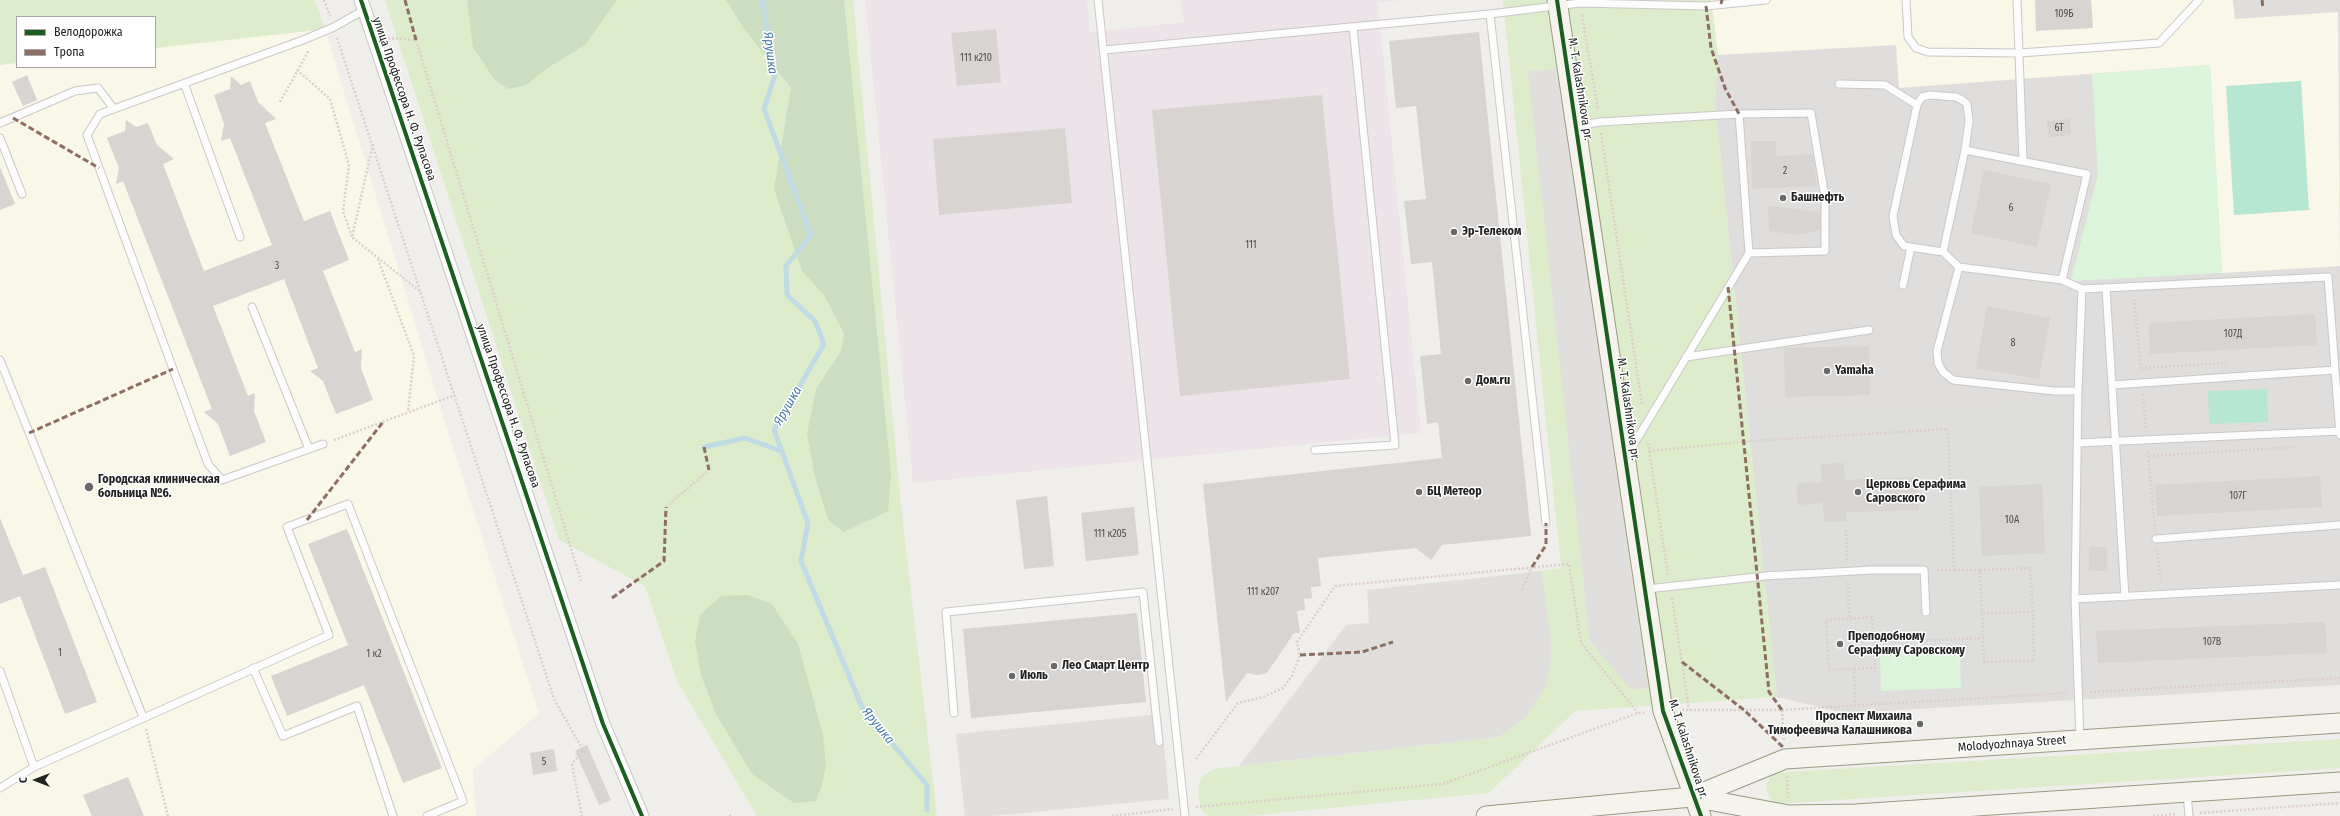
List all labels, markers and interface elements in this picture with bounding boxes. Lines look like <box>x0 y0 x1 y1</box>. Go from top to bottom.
house number: 109Б <box>2054 8 2074 20</box>
street label: улица Профессора Н. Ф. Рупасова <box>369 15 439 183</box>
legend <box>16 16 156 68</box>
text: Велодорожка <box>54 25 123 39</box>
water label: Ярушка <box>760 31 780 75</box>
street label: M. T. Kalashnikova pr. <box>1565 37 1595 141</box>
text: Тропа <box>54 45 85 59</box>
house number: 111 к210 <box>960 52 992 64</box>
house number: 6Т <box>2054 122 2064 134</box>
house number: 2 <box>1783 165 1787 177</box>
place label: Башнефть <box>1791 191 1844 205</box>
marker: Башнефть <box>1778 193 1788 203</box>
house number: 6 <box>2009 202 2013 214</box>
place label: Эр-Телеком <box>1462 225 1521 239</box>
marker: Эр-Телеком <box>1449 227 1459 237</box>
house number: 111 <box>1245 239 1257 251</box>
house number: 3 <box>275 260 279 272</box>
street label: улица Профессора Н. Ф. Рупасова <box>473 322 543 490</box>
house number: 107Д <box>2224 328 2242 340</box>
house number: 8 <box>2011 337 2015 349</box>
street label: M. T. Kalashnikova pr. <box>1614 357 1642 461</box>
place label: Yamaha <box>1835 364 1874 378</box>
marker: Yamaha <box>1822 366 1832 376</box>
place label: Дом.ru <box>1476 374 1510 388</box>
marker: Дом.ru <box>1463 376 1473 386</box>
water label: Ярушка <box>771 384 805 428</box>
place label: Городская клиническая больница №6. <box>98 473 220 501</box>
place label: Церковь Серафима Саровского <box>1866 478 1966 506</box>
marker: Городская клиническая больница №6. <box>83 481 95 493</box>
place label: БЦ Метеор <box>1427 485 1482 499</box>
marker: БЦ Метеор <box>1414 487 1424 497</box>
marker: Церковь Серафима Саровского <box>1853 487 1863 497</box>
house number: 107Г <box>2229 490 2247 502</box>
house number: 10А <box>2005 514 2019 526</box>
house number: 111 к205 <box>1094 528 1126 540</box>
house number: 111 к207 <box>1247 586 1279 598</box>
place label: Преподобному Серафиму Саровскому <box>1848 630 1965 658</box>
house number: 107В <box>2203 636 2221 648</box>
marker: Преподобному Серафиму Саровскому <box>1835 639 1845 649</box>
house number: 1 <box>58 647 62 659</box>
house number: 1 к2 <box>366 648 382 660</box>
place label: Лео Смарт Центр <box>1062 659 1149 673</box>
marker: Лео Смарт Центр <box>1049 661 1059 671</box>
place label: Июль <box>1020 669 1048 683</box>
marker: Июль <box>1007 671 1017 681</box>
street label: M. T. Kalashnikova pr. <box>1665 698 1711 800</box>
water label: Ярушка <box>859 705 897 747</box>
place label: Проспект Михаила Тимофеевича Калашникова <box>1768 710 1912 738</box>
marker: Проспект Михаила Тимофеевича Калашникова <box>1915 719 1925 729</box>
street label: Molodyozhnaya Street <box>1957 733 2067 755</box>
house number: 5 <box>542 756 546 768</box>
north arrow <box>16 760 56 800</box>
text: С <box>17 777 30 783</box>

